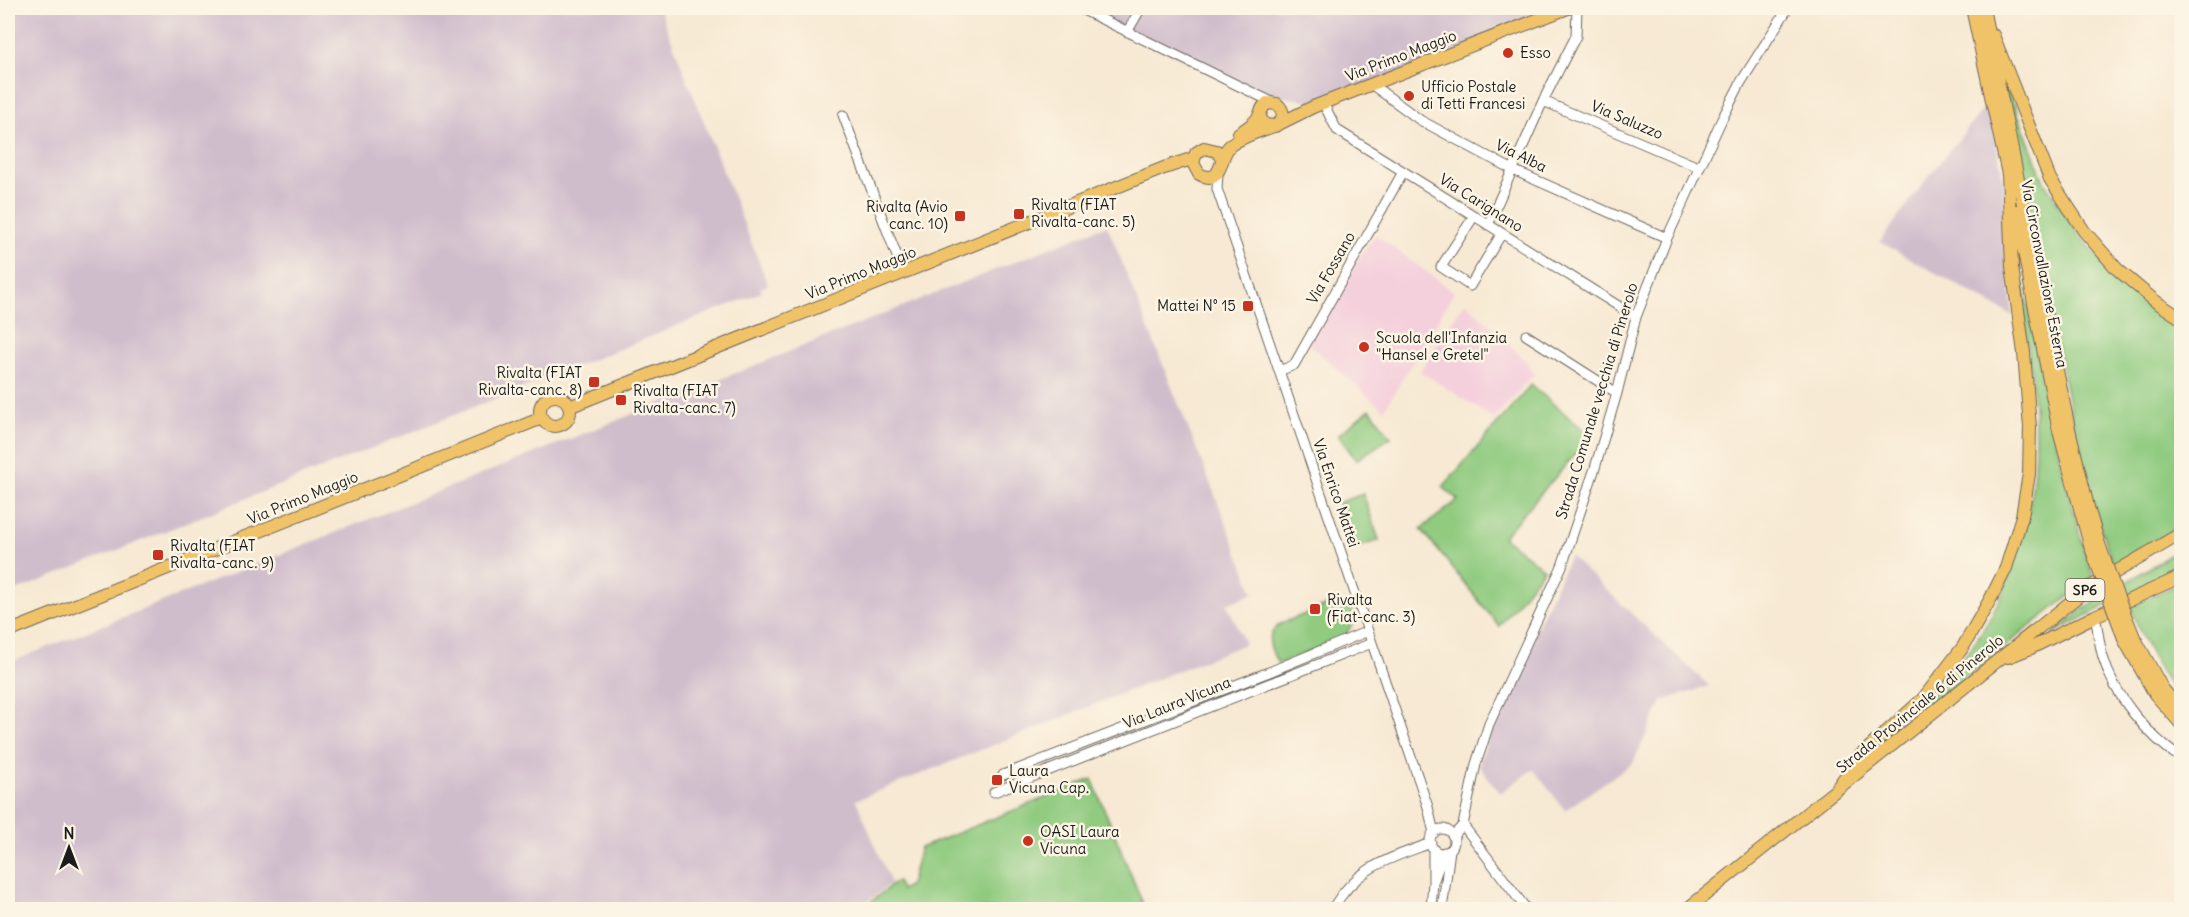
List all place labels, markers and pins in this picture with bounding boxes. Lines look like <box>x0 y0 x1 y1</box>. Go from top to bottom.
place label: Esso <box>1520 43 1551 62</box>
marker: Esso <box>1501 46 1515 60</box>
place label: Ufficio Postale di Tetti Francesi <box>1421 77 1525 113</box>
marker: Ufficio Postale di Tetti Francesi <box>1402 89 1416 103</box>
place label: Rivalta (FIAT Rivalta-canc. 5) <box>1031 195 1135 231</box>
place label: Rivalta (Avio canc. 10) <box>866 197 948 233</box>
marker: Rivalta (FIAT Rivalta-canc. 5) <box>1012 207 1026 221</box>
marker: Rivalta (Avio canc. 10) <box>953 209 967 223</box>
place label: Mattei N° 15 <box>1157 296 1236 315</box>
marker: Mattei N° 15 <box>1241 299 1255 313</box>
place label: Scuola dell'Infanzia "Hansel e Gretel" <box>1376 328 1508 364</box>
marker: Scuola dell'Infanzia "Hansel e Gretel" <box>1357 340 1371 354</box>
place label: Rivalta (FIAT Rivalta-canc. 8) <box>478 363 582 399</box>
marker: Rivalta (FIAT Rivalta-canc. 8) <box>587 375 601 389</box>
place label: Rivalta (FIAT Rivalta-canc. 7) <box>633 381 736 417</box>
marker: Rivalta (FIAT Rivalta-canc. 7) <box>614 393 628 407</box>
place label: Rivalta (FIAT Rivalta-canc. 9) <box>170 536 274 572</box>
marker: Rivalta (FIAT Rivalta-canc. 9) <box>151 548 165 562</box>
place label: Rivalta (Fiat-canc. 3) <box>1327 590 1415 626</box>
marker: Rivalta (Fiat-canc. 3) <box>1308 602 1322 616</box>
place label: Laura Vicuna Cap. <box>1009 761 1089 797</box>
marker: Laura Vicuna Cap. <box>990 773 1004 787</box>
place label: OASI Laura Vicuna <box>1040 822 1120 858</box>
marker: OASI Laura Vicuna <box>1021 834 1035 848</box>

